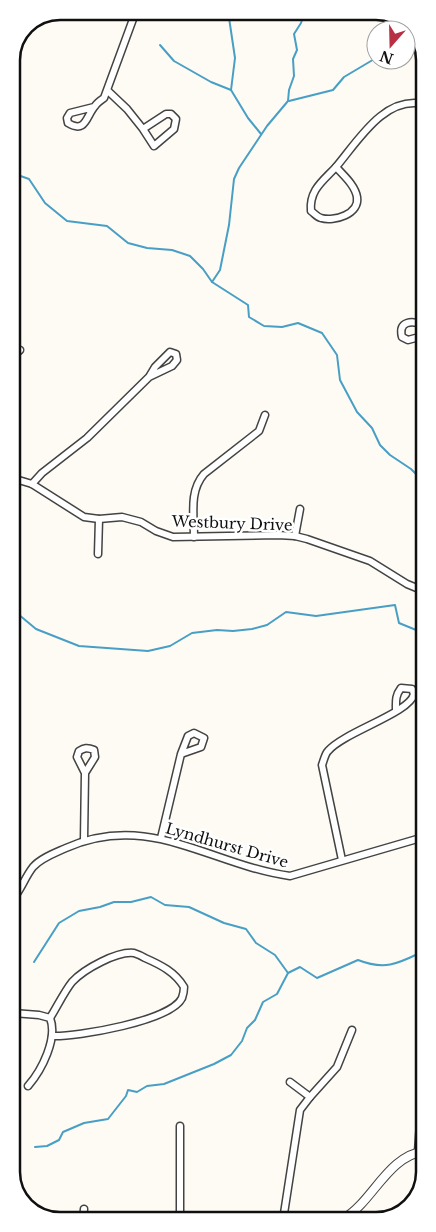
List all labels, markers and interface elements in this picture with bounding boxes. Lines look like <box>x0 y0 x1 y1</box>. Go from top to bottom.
north arrow <box>366 20 416 70</box>
text: N <box>377 47 396 68</box>
street label: Westbury Drive <box>170 511 293 535</box>
street label: Lyndhurst Drive <box>163 818 291 872</box>

